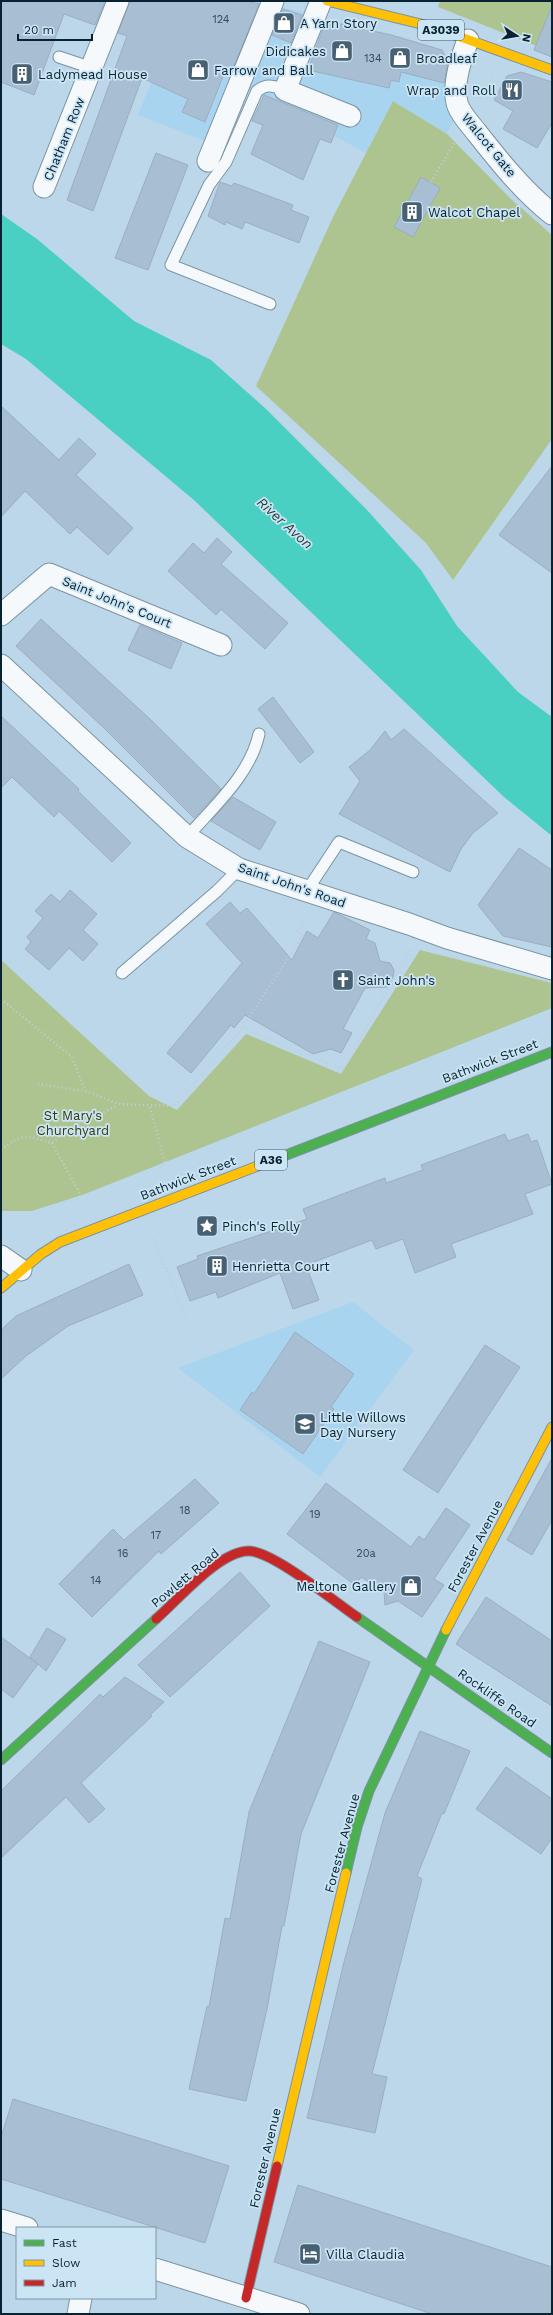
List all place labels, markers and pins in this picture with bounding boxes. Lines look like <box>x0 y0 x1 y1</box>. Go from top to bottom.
shop icon: A Yarn Story <box>271 10 297 36</box>
place label: A Yarn Story <box>300 16 377 31</box>
shop icon: Didicakes <box>329 38 355 64</box>
place label: Didicakes <box>265 44 326 59</box>
shop icon: Broadleaf <box>387 45 413 71</box>
place label: Broadleaf <box>416 51 477 66</box>
shop icon: Farrow and Ball <box>185 57 211 83</box>
building icon: Ladymead House <box>9 61 35 87</box>
place label: Farrow and Ball <box>214 63 313 78</box>
place label: Ladymead House <box>38 67 147 82</box>
restaurant icon: Wrap and Roll <box>499 77 525 103</box>
place label: Wrap and Roll <box>407 83 496 98</box>
building icon: Walcot Chapel <box>399 199 425 225</box>
place label: Walcot Chapel <box>428 205 520 220</box>
church icon: Saint John's <box>330 967 356 993</box>
place label: Saint John's <box>358 973 435 988</box>
place icon: Pinch's Folly <box>194 1213 220 1239</box>
place label: Pinch's Folly <box>222 1219 300 1234</box>
building icon: Henrietta Court <box>204 1253 230 1279</box>
place label: Henrietta Court <box>232 1259 330 1274</box>
place label: Little Willows Day Nursery <box>320 1410 406 1440</box>
school or university icon: Little Willows Day Nursery <box>292 1411 318 1437</box>
shop icon: Meltone Gallery <box>398 1573 424 1599</box>
place label: Meltone Gallery <box>296 1579 396 1594</box>
hotel icon: Villa Claudia <box>297 2241 323 2267</box>
place label: Villa Claudia <box>326 2247 405 2262</box>

